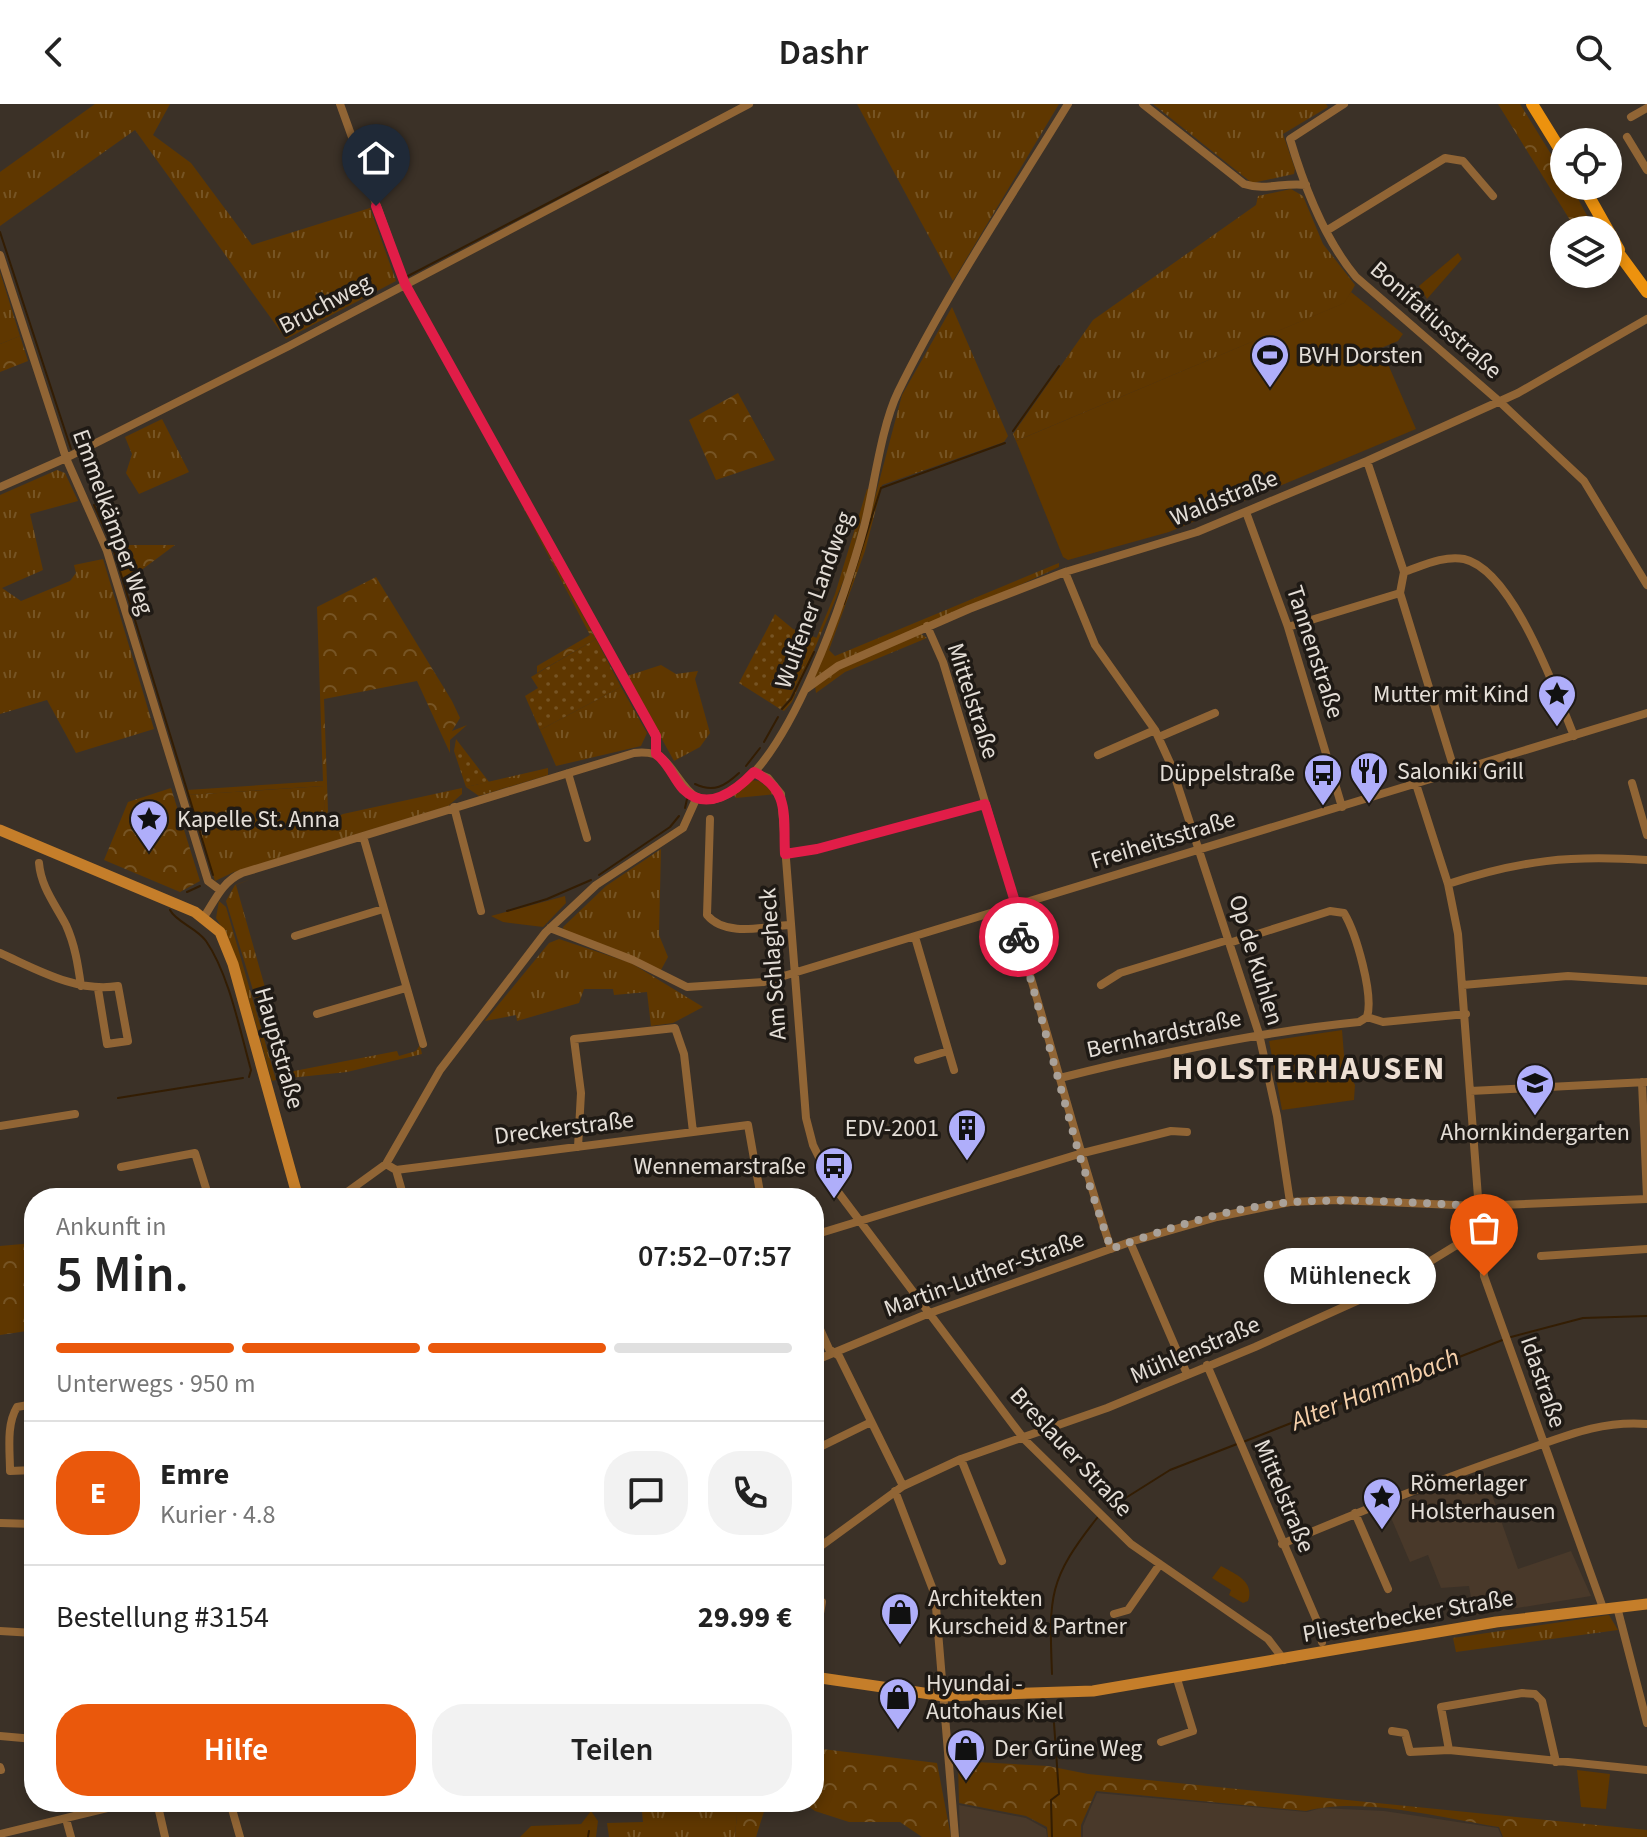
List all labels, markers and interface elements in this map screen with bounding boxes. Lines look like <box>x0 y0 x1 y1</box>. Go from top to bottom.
text: Dashr <box>778 27 869 78</box>
icon: back <box>32 30 76 74</box>
icon: search <box>1571 30 1615 74</box>
pin <box>342 124 410 206</box>
map controls <box>1550 128 1622 288</box>
button: locate <box>1550 128 1622 200</box>
icon: home <box>354 136 398 180</box>
button: layers <box>1550 216 1622 288</box>
street label: Bonifatiusstraße <box>1362 253 1510 387</box>
street label: Bruchweg <box>272 265 378 343</box>
sports icon: BVH Dorsten <box>1249 334 1291 389</box>
place label: BVH Dorsten <box>1298 338 1423 373</box>
street label: Emmelkämper Weg <box>63 424 163 620</box>
street label: Waldstraße <box>1165 461 1283 535</box>
street label: Wulfener Landweg <box>766 507 862 693</box>
street label: Tannenstraße <box>1277 581 1353 723</box>
street label: Mittelstraße <box>938 638 1008 764</box>
place icon: Mutter mit Kind <box>1536 673 1578 728</box>
place label: Mutter mit Kind <box>1373 677 1529 712</box>
restaurant icon: Saloniki Grill <box>1348 750 1390 805</box>
bus stop icon: Düppelstraße <box>1302 752 1344 807</box>
place label: Saloniki Grill <box>1397 754 1524 789</box>
place label: Düppelstraße <box>1159 756 1295 791</box>
place icon: Kapelle St. Anna <box>128 798 170 853</box>
street label: Freiheitsstraße <box>1086 801 1240 879</box>
place label: Kapelle St. Anna <box>177 802 340 837</box>
street label: Am Schlagheck <box>750 887 796 1041</box>
street label: Op de Kuhlen <box>1220 890 1292 1030</box>
courier <box>979 897 1059 977</box>
icon: bike <box>997 915 1041 959</box>
street label: Hauptstraße <box>245 983 313 1113</box>
street label: Bernhardstraße <box>1083 1001 1245 1067</box>
district label: HOLSTERHAUSEN <box>1172 1046 1446 1092</box>
school or university icon: Ahornkindergarten <box>1514 1062 1556 1117</box>
street label: Dreckerstraße <box>492 1102 636 1154</box>
building icon: EDV-2001 <box>946 1107 988 1162</box>
place label: EDV-2001 <box>845 1111 939 1146</box>
place label: Ahornkindergarten <box>1440 1115 1630 1150</box>
bus stop icon: Wennemarstraße <box>813 1145 855 1200</box>
place label: Wennemarstraße <box>634 1149 806 1184</box>
pin <box>1450 1194 1518 1276</box>
icon: bag <box>1462 1206 1506 1250</box>
text: Ankunft in <box>56 1208 166 1245</box>
street label: Martin-Luther-Straße <box>879 1222 1089 1326</box>
text: 07:52–07:57 <box>638 1235 792 1278</box>
text: 5 Min. <box>56 1238 189 1312</box>
callout: Mühleneck <box>1264 1248 1436 1304</box>
text: Mühleneck <box>1289 1257 1411 1294</box>
street label: Mühlenstraße <box>1125 1307 1265 1393</box>
street label: Idastraße <box>1511 1331 1575 1433</box>
water label: Alter Hammbach <box>1283 1338 1465 1440</box>
text: Unterwegs · 950 m <box>56 1365 255 1402</box>
street label: Breslauer Straße <box>1001 1379 1141 1525</box>
street label: Mittelstraße <box>1244 1434 1324 1558</box>
button: chat <box>604 1451 688 1535</box>
button: phone <box>708 1451 792 1535</box>
text: Emre <box>160 1453 229 1496</box>
place label: Römerlager Holsterhausen <box>1410 1466 1556 1529</box>
text: E <box>90 1472 106 1515</box>
place icon: Römerlager Holsterhausen <box>1361 1476 1403 1531</box>
text: Kurier · 4.8 <box>160 1496 275 1533</box>
street label: Pliesterbecker Straße <box>1300 1580 1516 1652</box>
place label: Architekten Kurscheid & Partner <box>928 1581 1127 1644</box>
shop icon: Architekten Kurscheid & Partner <box>879 1591 921 1646</box>
text: Bestellung #3154 <box>56 1596 269 1639</box>
text: 29.99 € <box>698 1596 792 1639</box>
place label: Hyundai - Autohaus Kiel <box>926 1666 1064 1729</box>
shop icon: Hyundai - Autohaus Kiel <box>877 1676 919 1731</box>
button: Hilfe <box>56 1704 416 1796</box>
button: Teilen <box>432 1704 792 1796</box>
shop icon: Der Grüne Weg <box>945 1727 987 1782</box>
place label: Der Grüne Weg <box>994 1731 1142 1766</box>

